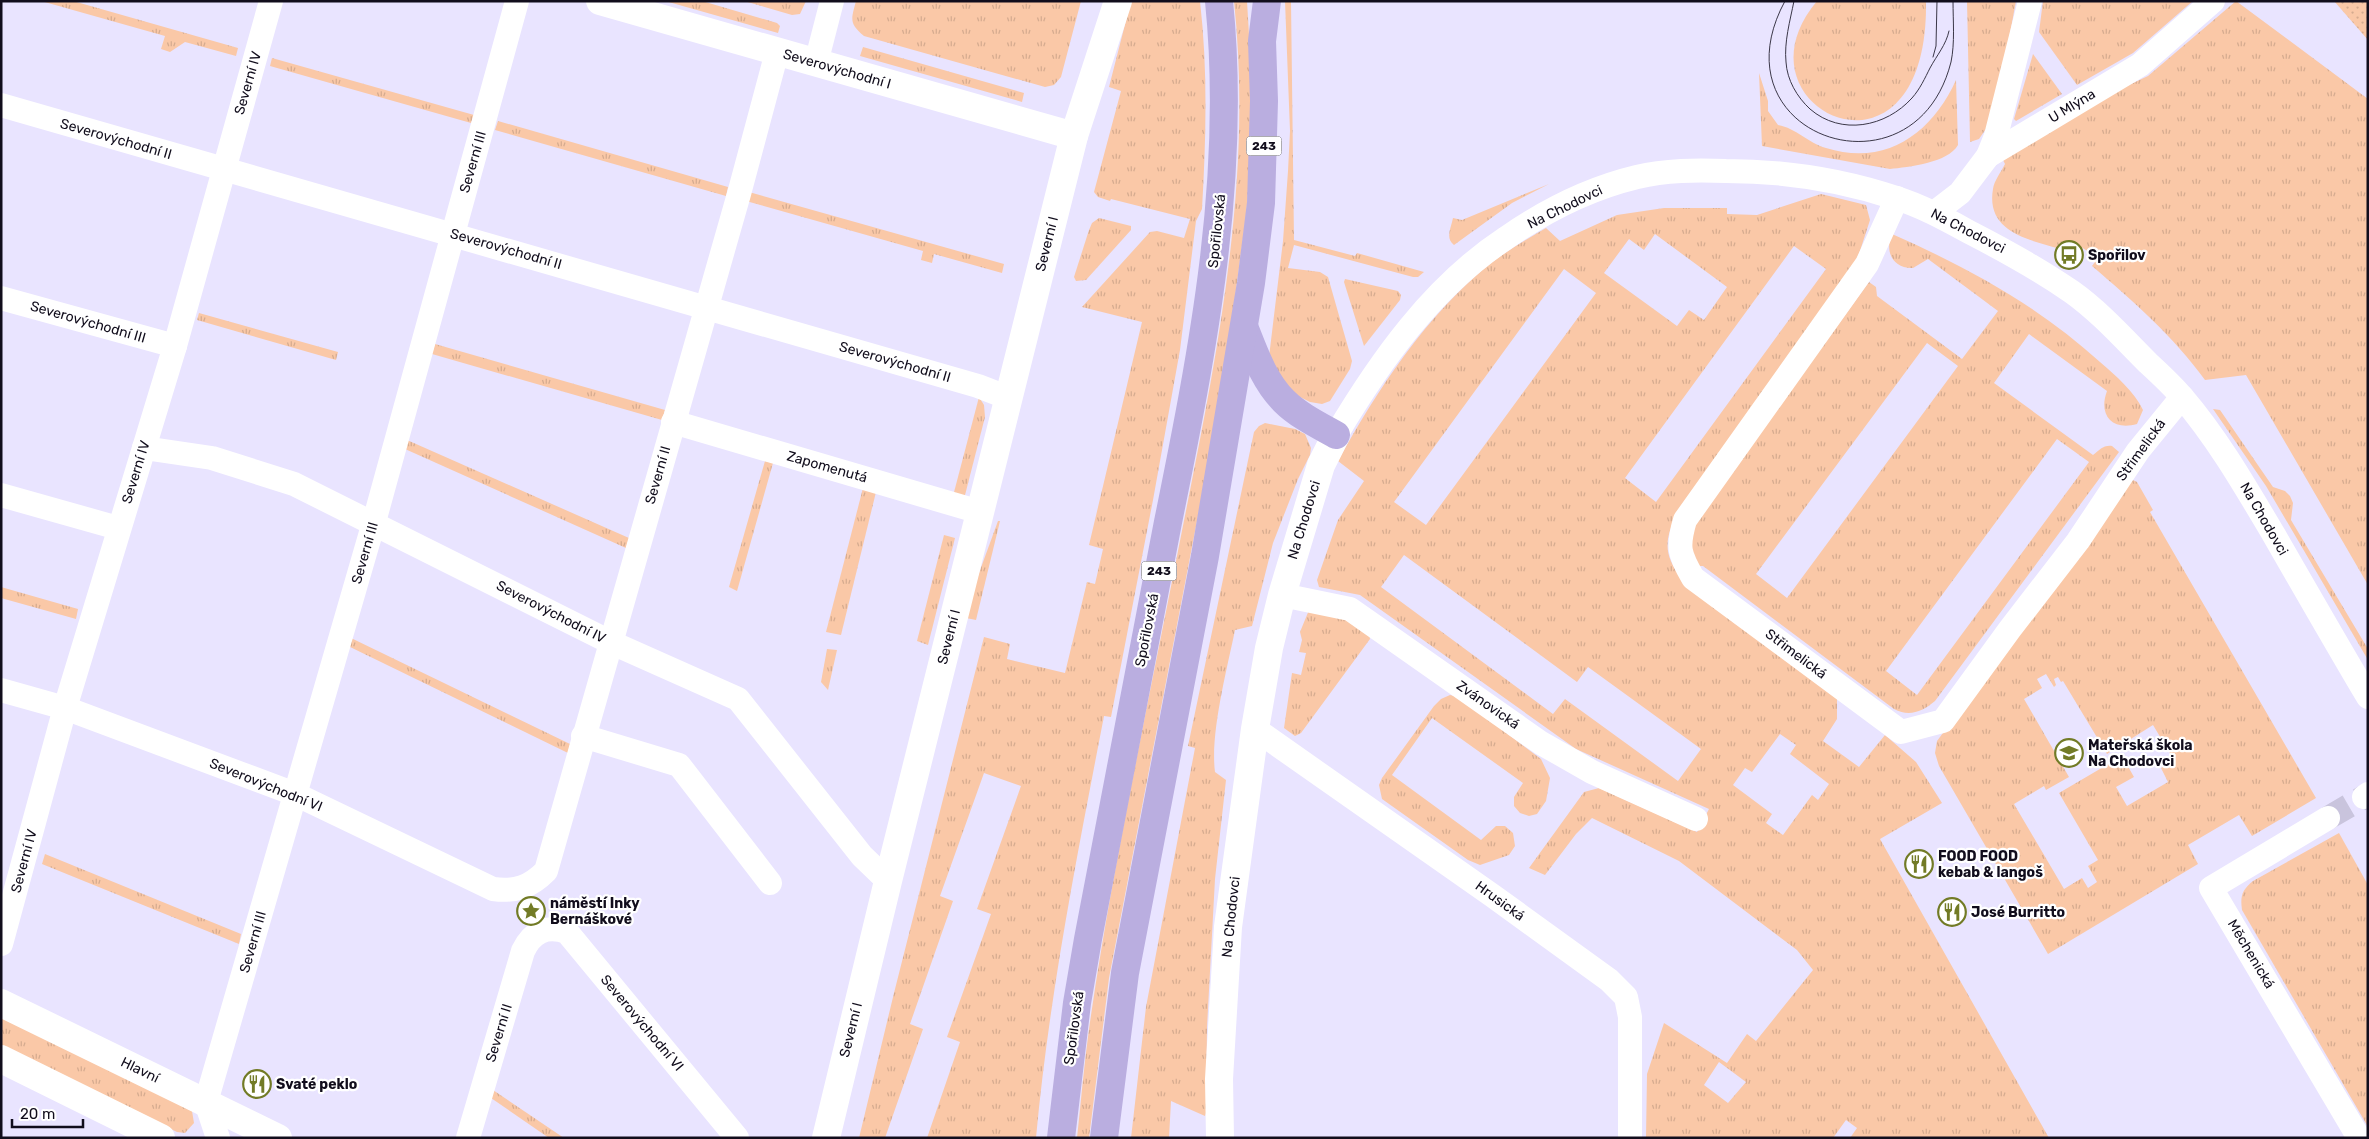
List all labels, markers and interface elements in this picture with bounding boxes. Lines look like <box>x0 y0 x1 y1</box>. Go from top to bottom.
street label: Severovýchodní I <box>781 45 893 93</box>
street label: Severní IV <box>231 49 265 117</box>
street label: U Mlýna <box>2045 85 2099 127</box>
street label: Severovýchodní II <box>58 115 174 163</box>
street label: Severní III <box>456 129 490 195</box>
road number: 243 <box>1246 136 1282 156</box>
street label: Na Chodovci <box>1525 181 1605 233</box>
street label: Spořilovská <box>1205 193 1229 269</box>
street label: Na Chodovci <box>1928 205 2008 257</box>
street label: Severní I <box>1032 215 1062 273</box>
street label: Severovýchodní II <box>448 225 564 273</box>
bus stop icon: Spořilov <box>2054 240 2084 270</box>
place label: Spořilov <box>2088 247 2146 264</box>
street label: Severovýchodní III <box>28 297 148 347</box>
street label: Severovýchodní II <box>837 338 953 386</box>
street label: Střimelická <box>2113 416 2169 484</box>
street label: Severní IV <box>118 438 154 506</box>
street label: Severní II <box>642 444 674 506</box>
street label: Zapomenutá <box>785 447 869 487</box>
street label: Na Chodovci <box>1284 479 1324 561</box>
street label: Na Chodovci <box>2236 479 2292 559</box>
street label: Severní III <box>348 520 382 586</box>
road number: 243 <box>1142 562 1176 580</box>
street label: Severovýchodní IV <box>493 577 609 647</box>
street label: Spořilovská <box>1132 592 1162 668</box>
street label: Severní I <box>934 608 964 666</box>
street label: Střimelická <box>1762 625 1830 683</box>
street label: Zvánovická <box>1453 677 1523 733</box>
place label: Mateřská škola Na Chodovci <box>2088 737 2192 770</box>
school or university icon: Mateřská škola Na Chodovci <box>2054 738 2084 768</box>
street label: Severovýchodní VI <box>207 755 325 815</box>
street label: Severní IV <box>7 827 41 895</box>
place label: FOOD FOOD kebab & langoš <box>1938 848 2043 881</box>
restaurant icon: FOOD FOOD kebab & langoš <box>1904 849 1934 879</box>
street label: Na Chodovci <box>1218 876 1244 958</box>
street label: Hrusická <box>1472 877 1528 925</box>
place label: náměstí Inky Bernáškové <box>550 895 640 928</box>
place icon: náměstí Inky Bernáškové <box>516 896 546 926</box>
restaurant icon: José Burritto <box>1937 897 1967 927</box>
place label: José Burritto <box>1971 904 2065 921</box>
street label: Severní III <box>236 909 270 975</box>
street label: Měchenická <box>2224 916 2278 992</box>
street label: Severovýchodní VI <box>597 971 687 1075</box>
street label: Spořilovská <box>1060 990 1088 1066</box>
street label: Severní I <box>836 1001 866 1059</box>
street label: Severní II <box>482 1002 516 1064</box>
street label: Hlavní <box>118 1053 163 1087</box>
restaurant icon: Svaté peklo <box>242 1069 272 1099</box>
place label: Svaté peklo <box>276 1076 357 1093</box>
scale bar <box>12 1096 84 1128</box>
text: 20 m <box>20 1105 55 1123</box>

